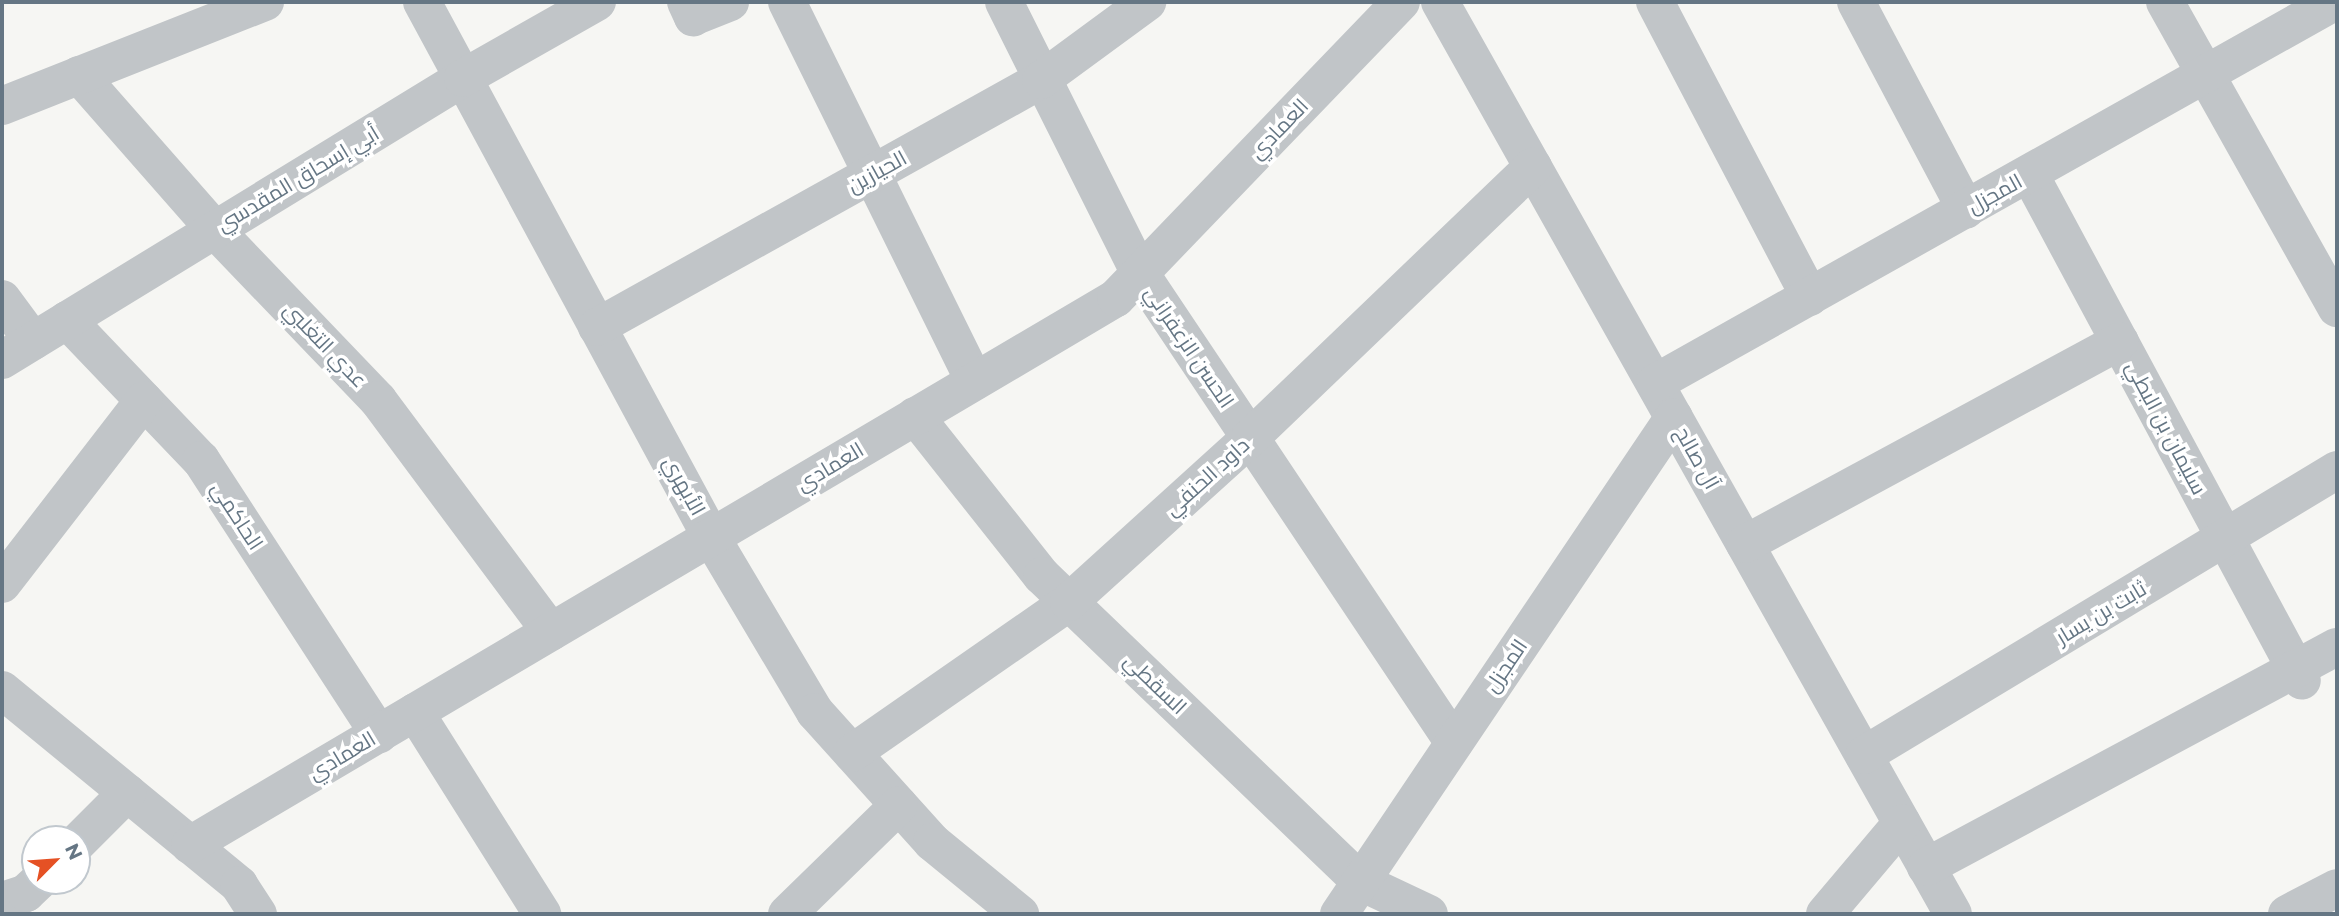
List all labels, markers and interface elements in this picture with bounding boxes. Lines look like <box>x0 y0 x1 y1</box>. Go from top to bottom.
street label: العمادي <box>1244 94 1314 164</box>
street label: أبي إسحاق المقدسي <box>212 121 384 237</box>
street label: الحيازين <box>843 145 911 199</box>
street label: المجزل <box>1963 169 2027 219</box>
street label: الحسن الزعفراني <box>1139 281 1239 413</box>
street label: عدي التغلبي <box>278 297 372 393</box>
street label: سليمان بن البطي <box>2120 357 2212 499</box>
street label: آل صالح <box>1670 422 1724 494</box>
street label: داود الحنفي <box>1160 432 1254 522</box>
street label: العمادي <box>792 437 868 497</box>
street label: الأبهري <box>658 452 710 520</box>
street label: الحاكمي <box>206 477 268 555</box>
street label: ثابت بن يسار <box>2051 576 2151 650</box>
street label: المجزل <box>1479 635 1533 697</box>
street label: السقطي <box>1118 648 1192 720</box>
street label: العمادي <box>304 726 380 786</box>
north arrow <box>21 825 91 895</box>
text: N <box>60 840 87 864</box>

